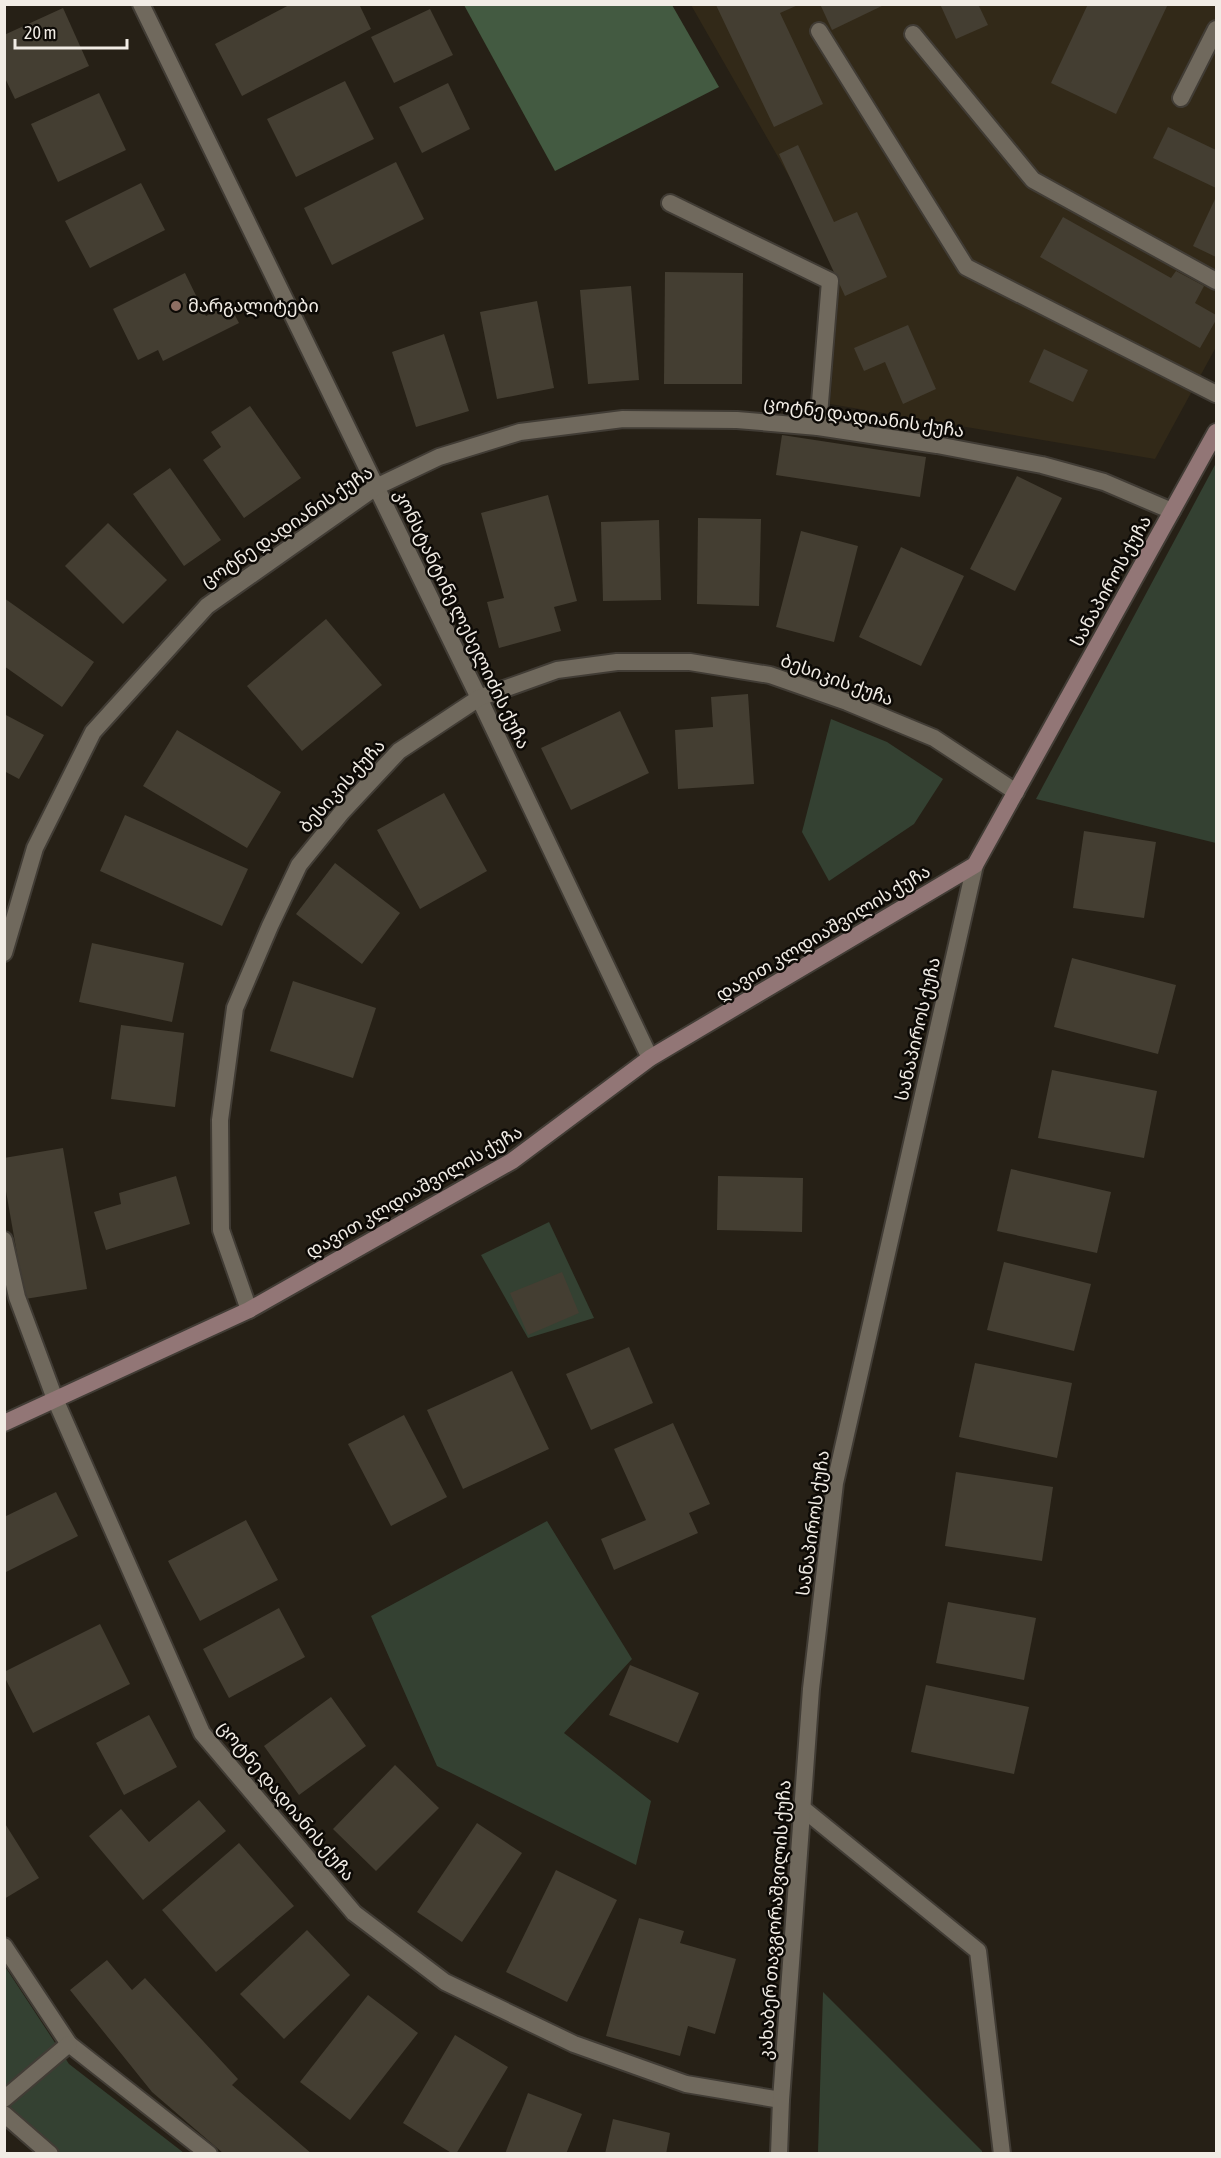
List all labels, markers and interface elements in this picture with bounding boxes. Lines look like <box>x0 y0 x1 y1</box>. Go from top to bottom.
scale bar <box>15 12 128 50</box>
text: 20 m <box>24 22 56 43</box>
place label: მარგალიტები <box>188 295 319 317</box>
marker: მარგალიტები <box>169 299 183 313</box>
street label: ცოტნე დადიანის ქუჩა <box>762 392 966 442</box>
street label: ცოტნე დადიანის ქუჩა <box>197 461 377 593</box>
street label: კონსტანტინე ლესელიძის ქუჩა <box>389 485 535 753</box>
street label: სანაპიროს ქუჩა <box>1066 512 1156 650</box>
street label: ბესიკის ქუჩა <box>778 649 896 711</box>
street label: ბესიკის ქუჩა <box>294 735 390 837</box>
street label: დავით კლდიაშვილის ქუჩა <box>712 860 934 1006</box>
street label: სანაპიროს ქუჩა <box>891 955 945 1103</box>
street label: დავით კლდიაშვილის ქუჩა <box>302 1121 526 1263</box>
street label: სანაპიროს ქუჩა <box>792 1449 834 1597</box>
street label: ცოტნე დადიანის ქუჩა <box>213 1716 359 1886</box>
street label: კახაბერ თავგორაშვილის ქუჩა <box>754 1779 796 2061</box>

